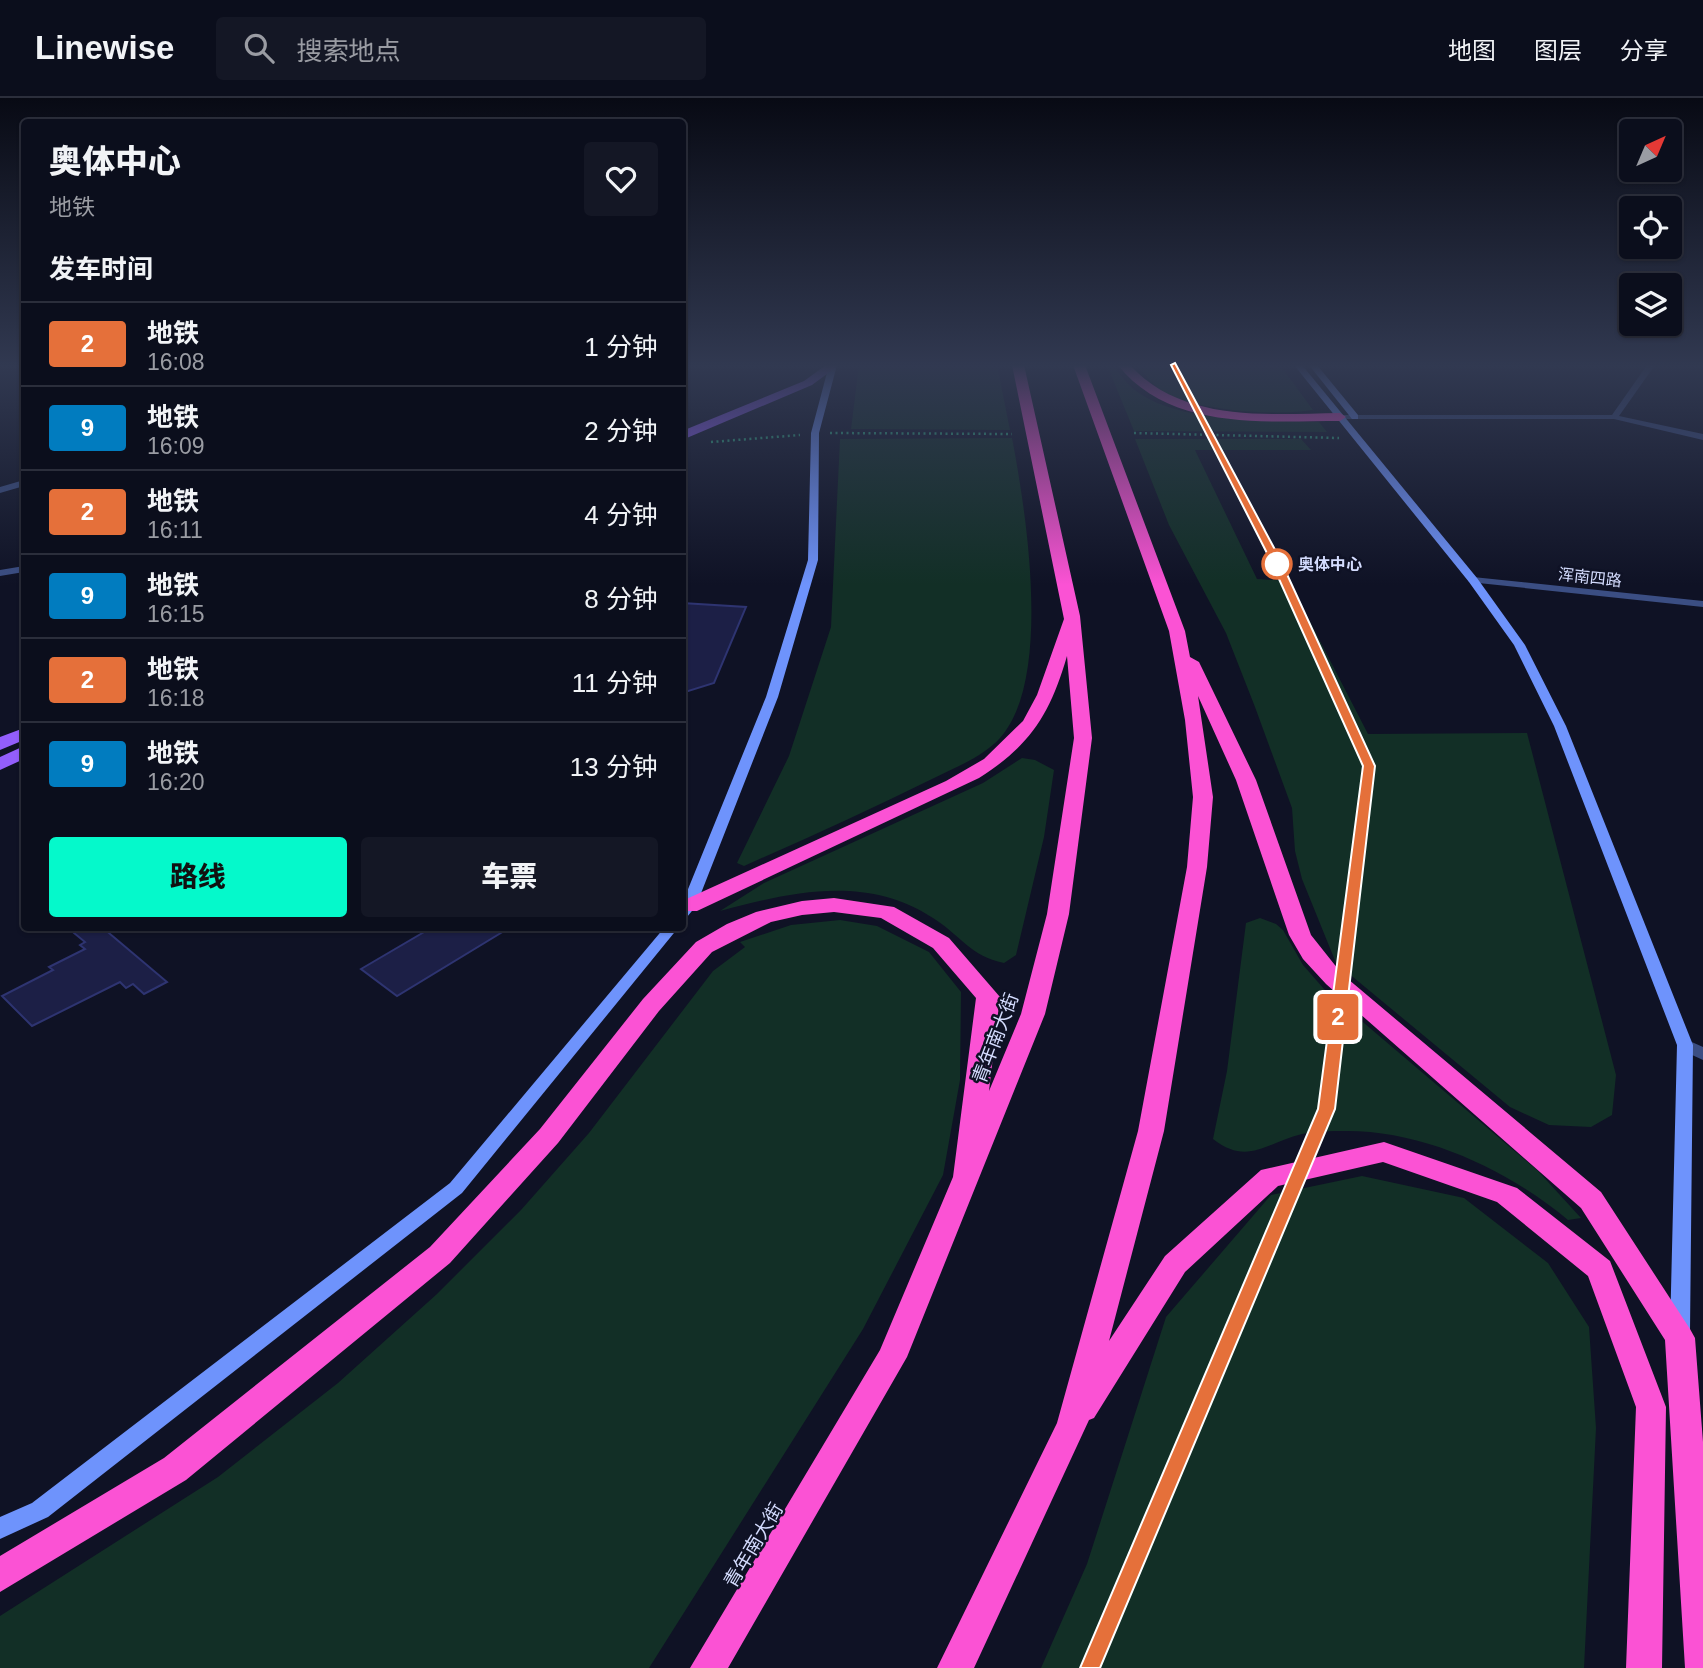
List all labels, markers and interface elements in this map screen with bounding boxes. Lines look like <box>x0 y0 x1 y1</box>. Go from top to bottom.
search box <box>216 17 706 80</box>
text: Linewise <box>35 29 174 66</box>
icon: search <box>240 29 278 67</box>
text: 搜索地点 <box>296 36 400 66</box>
text: 地图 <box>1448 37 1496 64</box>
text: 图层 <box>1534 37 1582 64</box>
text: 分享 <box>1620 37 1668 64</box>
north arrow <box>1619 119 1682 182</box>
map controls <box>1619 119 1682 336</box>
button: heart <box>584 142 658 216</box>
text: 奥体中心 <box>49 143 181 180</box>
text: 地铁 <box>49 194 95 220</box>
button: locate <box>1619 196 1682 259</box>
text: 发车时间 <box>49 254 153 284</box>
button: layers <box>1619 273 1682 336</box>
text: 地铁 <box>147 318 199 348</box>
text: 2 <box>81 330 94 357</box>
text: 1 分钟 <box>584 332 658 362</box>
text: 16:08 <box>147 349 205 375</box>
text: 地铁 <box>147 402 199 432</box>
text: 9 <box>81 414 94 441</box>
text: 2 分钟 <box>584 416 658 446</box>
text: 16:09 <box>147 433 205 459</box>
text: 地铁 <box>147 486 199 516</box>
text: 2 <box>81 498 94 525</box>
text: 4 分钟 <box>584 500 658 530</box>
text: 16:11 <box>147 517 203 543</box>
marker: 奥体中心 <box>1262 549 1292 579</box>
place label: 奥体中心 <box>1298 556 1362 573</box>
street label: 浑南四路 <box>1557 566 1623 589</box>
text: 地铁 <box>147 570 199 600</box>
text: 9 <box>81 582 94 609</box>
text: 8 分钟 <box>584 584 658 614</box>
text: 16:15 <box>147 601 205 627</box>
text: 地铁 <box>147 654 199 684</box>
text: 2 <box>81 666 94 693</box>
text: 11 分钟 <box>572 668 658 698</box>
text: 16:18 <box>147 685 205 711</box>
text: 地铁 <box>147 738 199 768</box>
text: 9 <box>81 750 94 777</box>
text: 13 分钟 <box>570 752 658 782</box>
text: 16:20 <box>147 769 205 795</box>
button: 路线 <box>49 837 347 917</box>
button: 车票 <box>361 837 658 917</box>
street label: 青年南大街 <box>969 990 1022 1086</box>
line badge: 2 <box>1315 994 1361 1040</box>
text: 2 <box>1331 1003 1345 1030</box>
street label: 青年南大街 <box>720 1499 787 1591</box>

